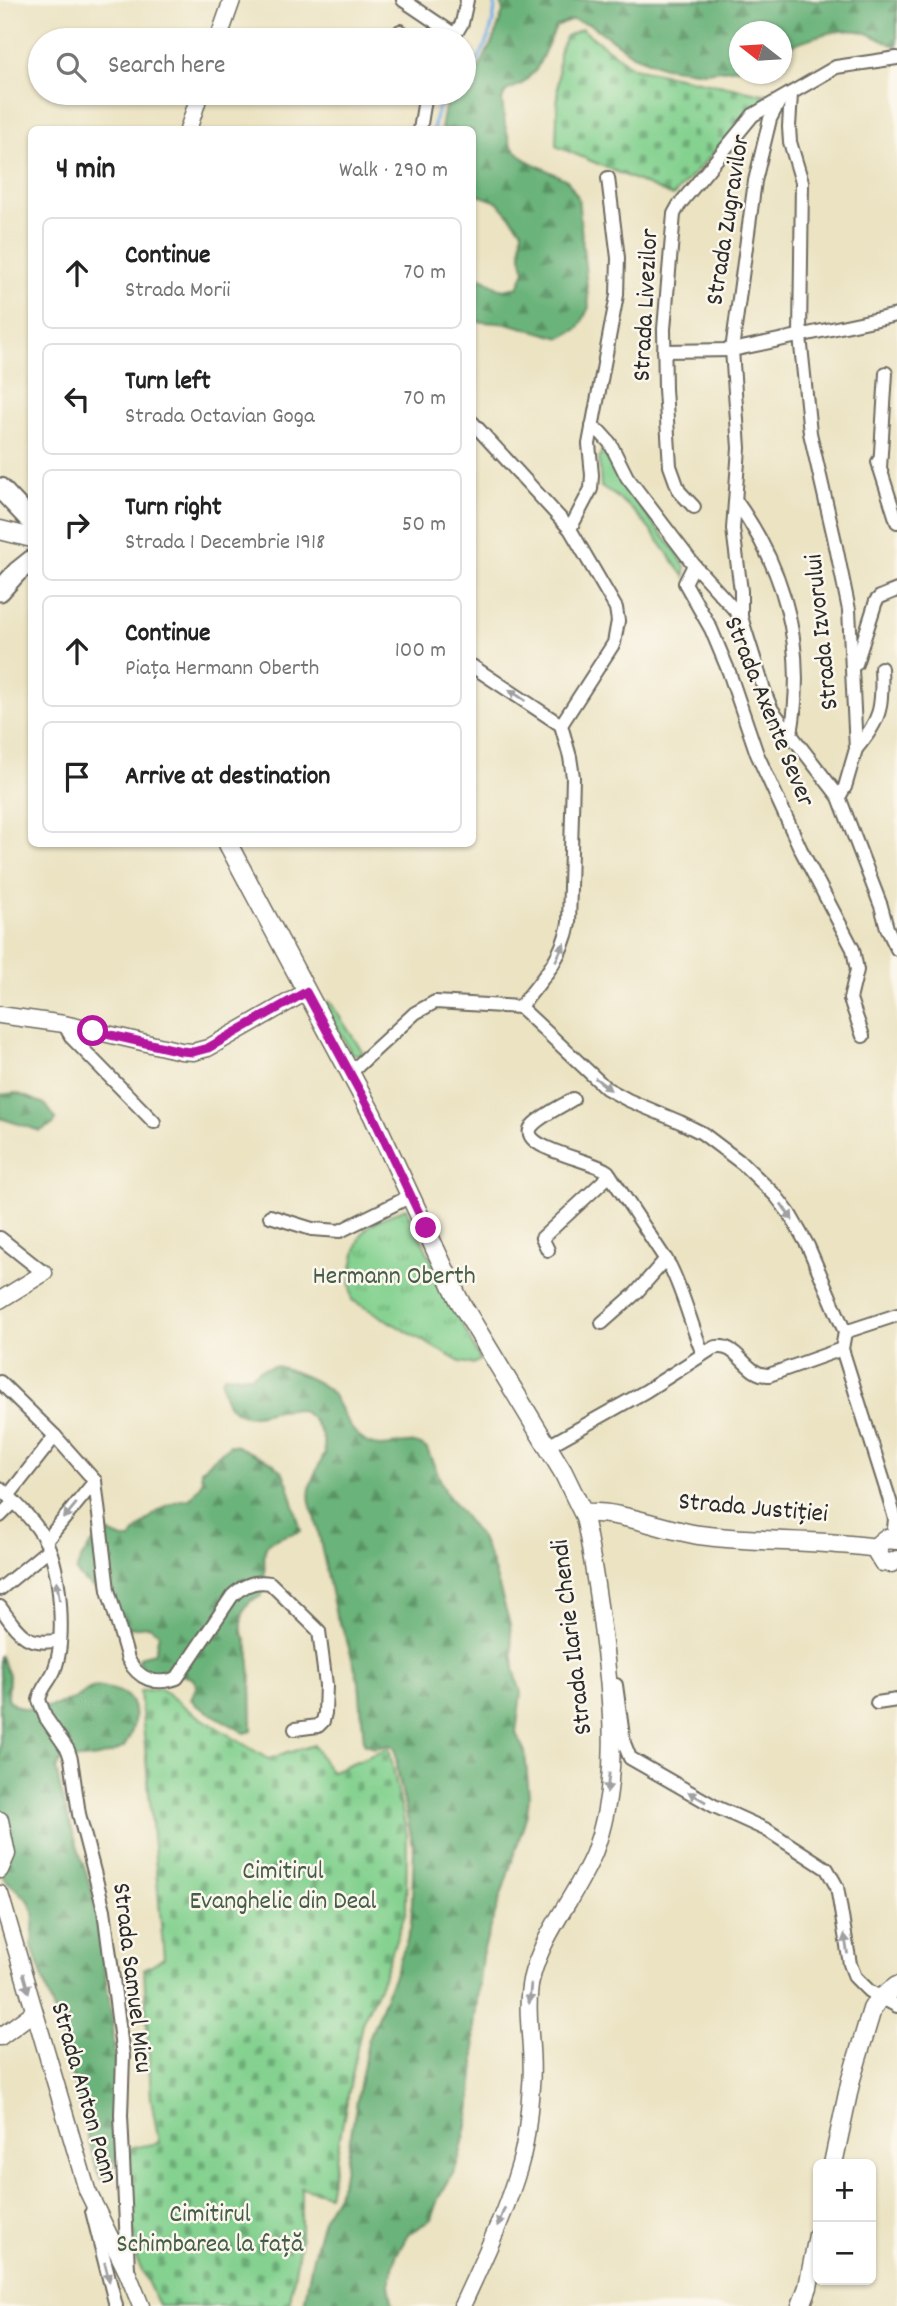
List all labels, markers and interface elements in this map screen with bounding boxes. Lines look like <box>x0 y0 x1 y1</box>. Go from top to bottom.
north arrow <box>729 21 792 84</box>
search box <box>28 28 476 105</box>
icon: search <box>52 48 90 86</box>
text: Search here <box>108 48 226 85</box>
street label: Strada Zugravilor <box>697 132 761 308</box>
text: 4 min <box>56 150 115 193</box>
text: Walk · 290 m <box>339 155 448 188</box>
street label: Strada Livezilor <box>625 227 669 382</box>
text: Continue <box>125 238 210 275</box>
icon: ahead <box>58 254 96 292</box>
text: 70 m <box>404 257 446 290</box>
text: Strada Morii <box>125 275 230 308</box>
text: Turn left <box>125 364 211 401</box>
icon: left <box>58 380 96 418</box>
text: 70 m <box>404 383 446 416</box>
text: Strada Octavian Goga <box>125 401 315 434</box>
text: Turn right <box>125 490 222 527</box>
icon: right <box>58 506 96 544</box>
text: 50 m <box>402 509 446 542</box>
text: Strada 1 Decembrie 1918 <box>125 527 325 560</box>
street label: Strada Izvorului <box>796 552 850 712</box>
street label: Strada Axente Sever <box>713 611 823 813</box>
text: Continue <box>125 616 210 653</box>
icon: ahead <box>58 632 96 670</box>
text: 100 m <box>395 635 446 668</box>
text: Piața Hermann Oberth <box>125 653 319 686</box>
one-way arrow <box>507 689 527 702</box>
icon: arrive <box>58 758 96 796</box>
text: Arrive at destination <box>125 759 330 796</box>
one-way arrow <box>554 941 565 962</box>
route start <box>77 1015 108 1046</box>
one-way arrow <box>594 1077 612 1092</box>
one-way arrow <box>780 1203 794 1221</box>
route end <box>410 1212 441 1243</box>
park label: Hermann Oberth <box>312 1259 476 1296</box>
street label: Strada Justiției <box>677 1484 829 1534</box>
one-way arrow <box>63 1502 78 1520</box>
street label: Strada Ilarie Chendi <box>543 1537 603 1737</box>
one-way arrow <box>52 1578 63 1600</box>
one-way arrow <box>603 1772 614 1794</box>
one-way arrow <box>687 1791 707 1803</box>
park label: Cimitirul Evanghelic din Deal <box>189 1854 377 1921</box>
street label: Strada Samuel Micu <box>101 1881 161 2075</box>
one-way arrow <box>840 1932 851 1954</box>
one-way arrow <box>21 1973 31 1994</box>
one-way arrow <box>524 1983 535 2005</box>
street label: Strada Anton Pann <box>39 1998 127 2188</box>
map controls <box>813 2159 876 2285</box>
button: + <box>813 2159 876 2222</box>
park label: Cimitirul Schimbarea la față <box>116 2197 304 2264</box>
one-way arrow <box>495 2206 506 2227</box>
button: − <box>813 2222 876 2285</box>
one-way arrow <box>102 2261 113 2283</box>

